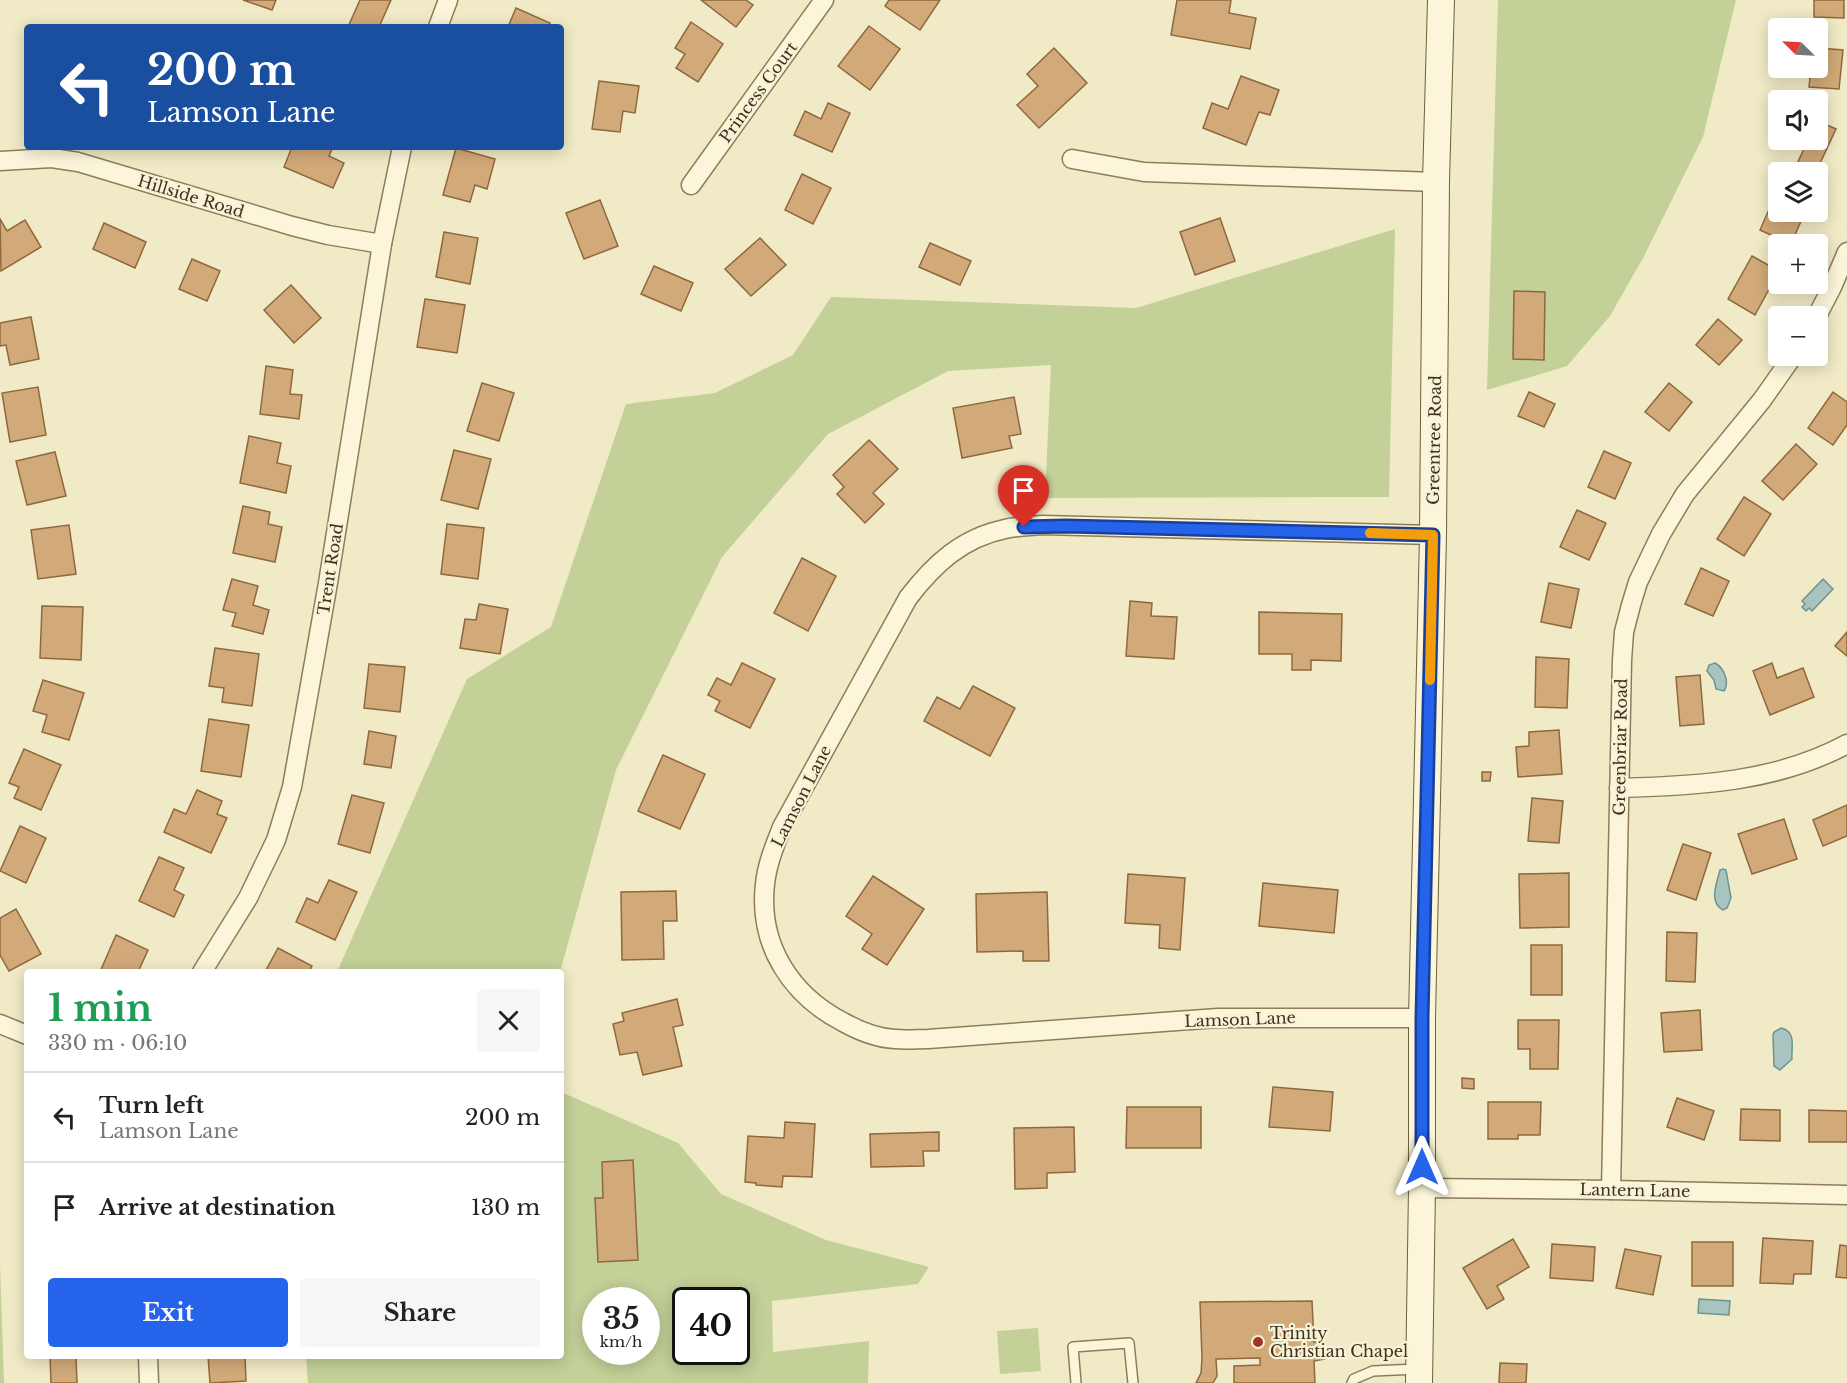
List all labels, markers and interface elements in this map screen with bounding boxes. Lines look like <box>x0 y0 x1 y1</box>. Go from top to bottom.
north arrow <box>1768 18 1828 78</box>
map controls <box>1768 18 1828 366</box>
street label: Princess Court <box>715 38 801 146</box>
text: 200 m <box>147 44 295 96</box>
icon: left <box>48 48 126 126</box>
button: sound <box>1768 90 1828 150</box>
text: Lamson Lane <box>147 96 336 129</box>
button: layers <box>1768 162 1828 222</box>
street label: Hillside Road <box>135 170 247 222</box>
button: + <box>1768 234 1828 294</box>
button: − <box>1768 306 1828 366</box>
street label: Greentree Road <box>1423 375 1445 505</box>
pin <box>998 465 1049 527</box>
icon: arrive <box>1007 474 1040 507</box>
street label: Trent Road <box>313 522 347 616</box>
street label: Greenbriar Road <box>1609 678 1631 816</box>
street label: Lamson Lane <box>767 742 835 850</box>
text: 1 min <box>48 986 152 1031</box>
button: close <box>477 989 540 1052</box>
street label: Lamson Lane <box>1184 1007 1296 1031</box>
text: 330 m · 06:10 <box>48 1031 187 1055</box>
text: Turn left <box>99 1092 204 1119</box>
icon: left <box>48 1101 81 1134</box>
text: 200 m <box>465 1104 540 1131</box>
text: Lamson Lane <box>99 1119 239 1143</box>
position arrow <box>1390 1135 1454 1199</box>
street label: Lantern Lane <box>1579 1179 1691 1201</box>
icon: arrive <box>48 1191 81 1224</box>
text: Arrive at destination <box>99 1194 336 1221</box>
text: 130 m <box>471 1194 540 1221</box>
button: Exit <box>48 1278 288 1347</box>
button: Share <box>300 1278 540 1347</box>
speed limit sign: 40 <box>672 1287 750 1365</box>
text: 35 <box>603 1300 639 1337</box>
place label: Trinity Christian Chapel <box>1270 1323 1408 1361</box>
text: km/h <box>600 1332 642 1351</box>
marker: Trinity Christian Chapel <box>1251 1335 1265 1349</box>

